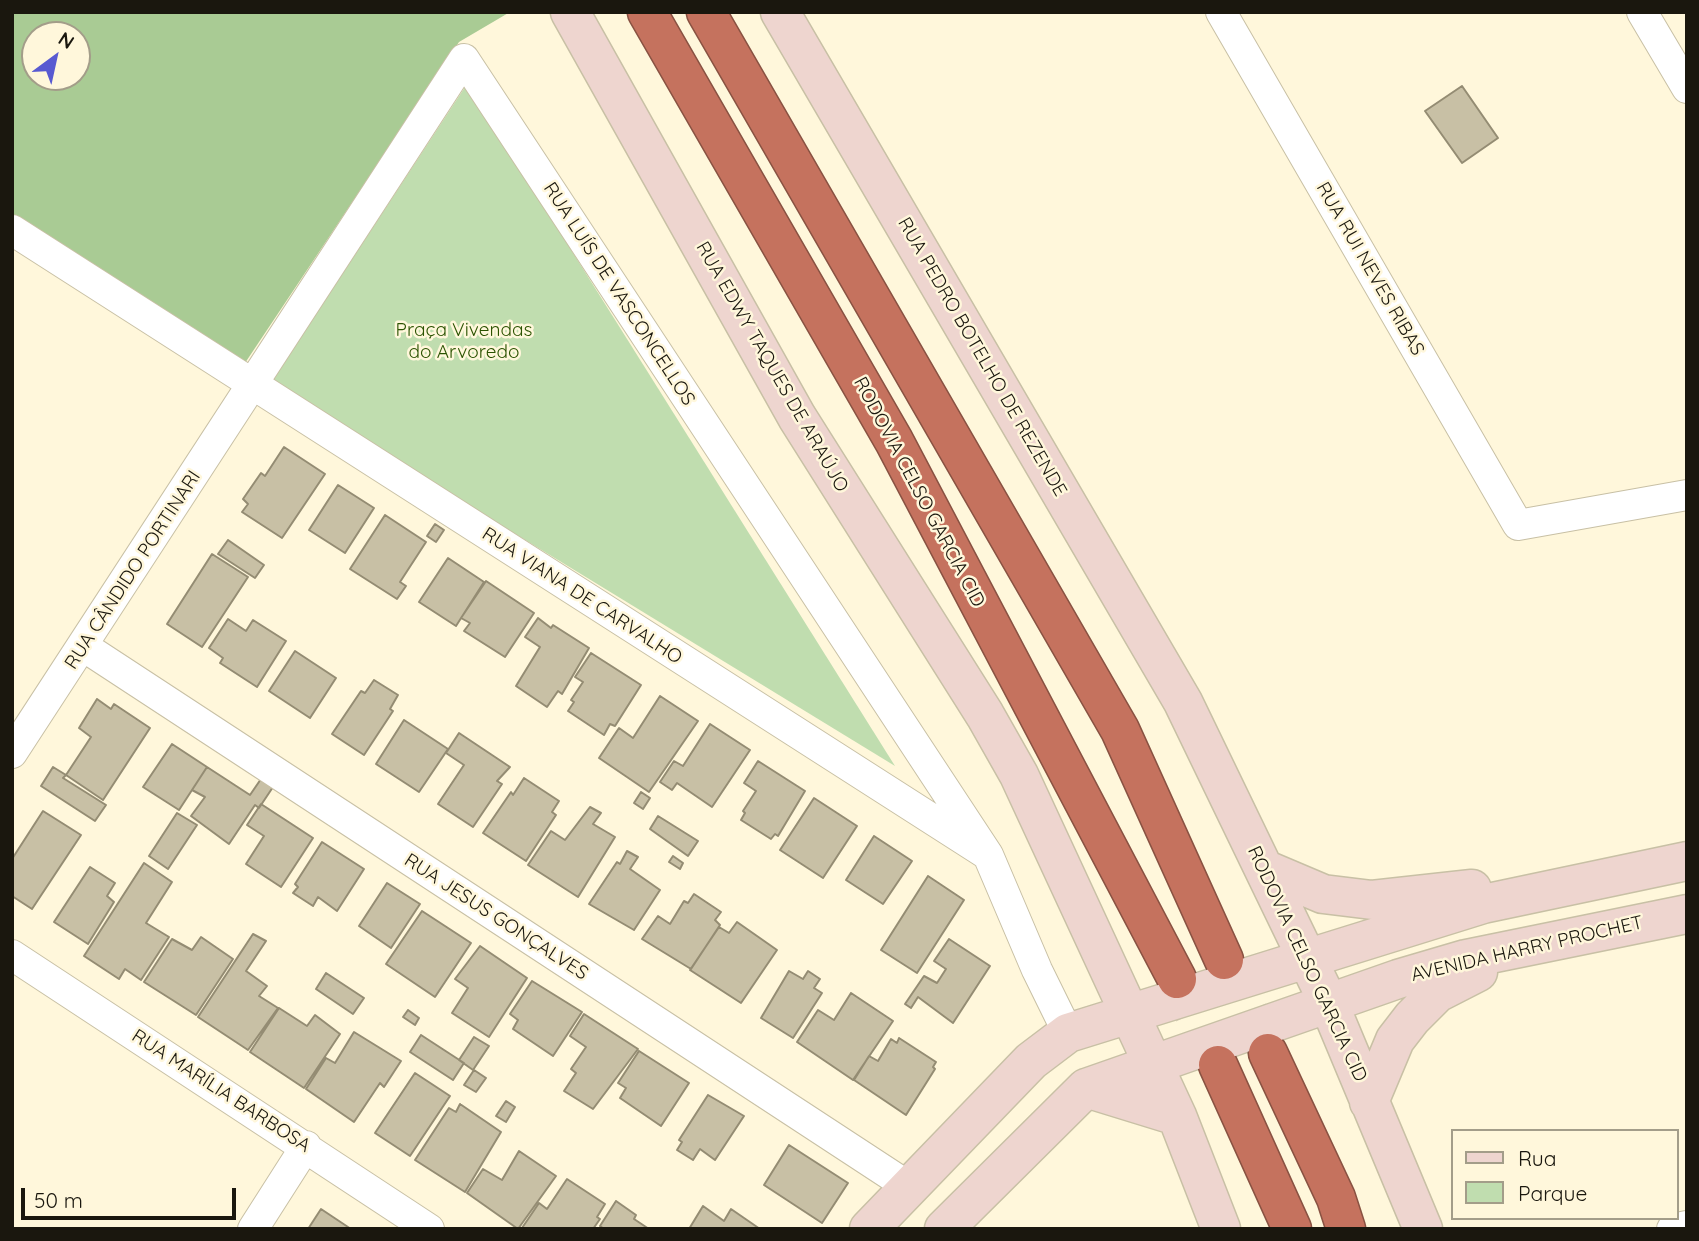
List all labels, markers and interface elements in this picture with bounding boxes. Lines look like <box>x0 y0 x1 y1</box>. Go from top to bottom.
north arrow <box>21 21 91 91</box>
text: N <box>54 26 79 54</box>
street label: RUA LUÍS DE VASCONCELLOS <box>538 178 700 410</box>
street label: RUA RUI NEVES RIBAS <box>1311 178 1429 360</box>
street label: RUA PEDRO BOTELHO DE REZENDE <box>893 213 1071 501</box>
street label: RUA EDWY TAQUES DE ARAÚJO <box>691 238 853 496</box>
park label: Praça Vivendas do Arvoredo <box>396 319 532 363</box>
street label: RODOVIA CELSO GARCIA CID <box>849 373 989 611</box>
street label: RUA CÂNDIDO PORTINARI <box>60 467 206 673</box>
street label: RUA VIANA DE CARVALHO <box>478 523 686 669</box>
street label: RODOVIA CELSO GARCIA CID <box>1242 843 1372 1085</box>
street label: RUA JESUS GONÇALVES <box>400 849 592 985</box>
street label: AVENIDA HARRY PROCHET <box>1409 911 1645 987</box>
street label: RUA MARÍLIA BARBOSA <box>127 1025 315 1157</box>
legend <box>1450 1129 1678 1220</box>
text: Rua <box>1518 1145 1557 1171</box>
scale bar <box>24 1174 240 1218</box>
text: Parque <box>1518 1180 1587 1206</box>
text: 50 m <box>34 1187 83 1213</box>

